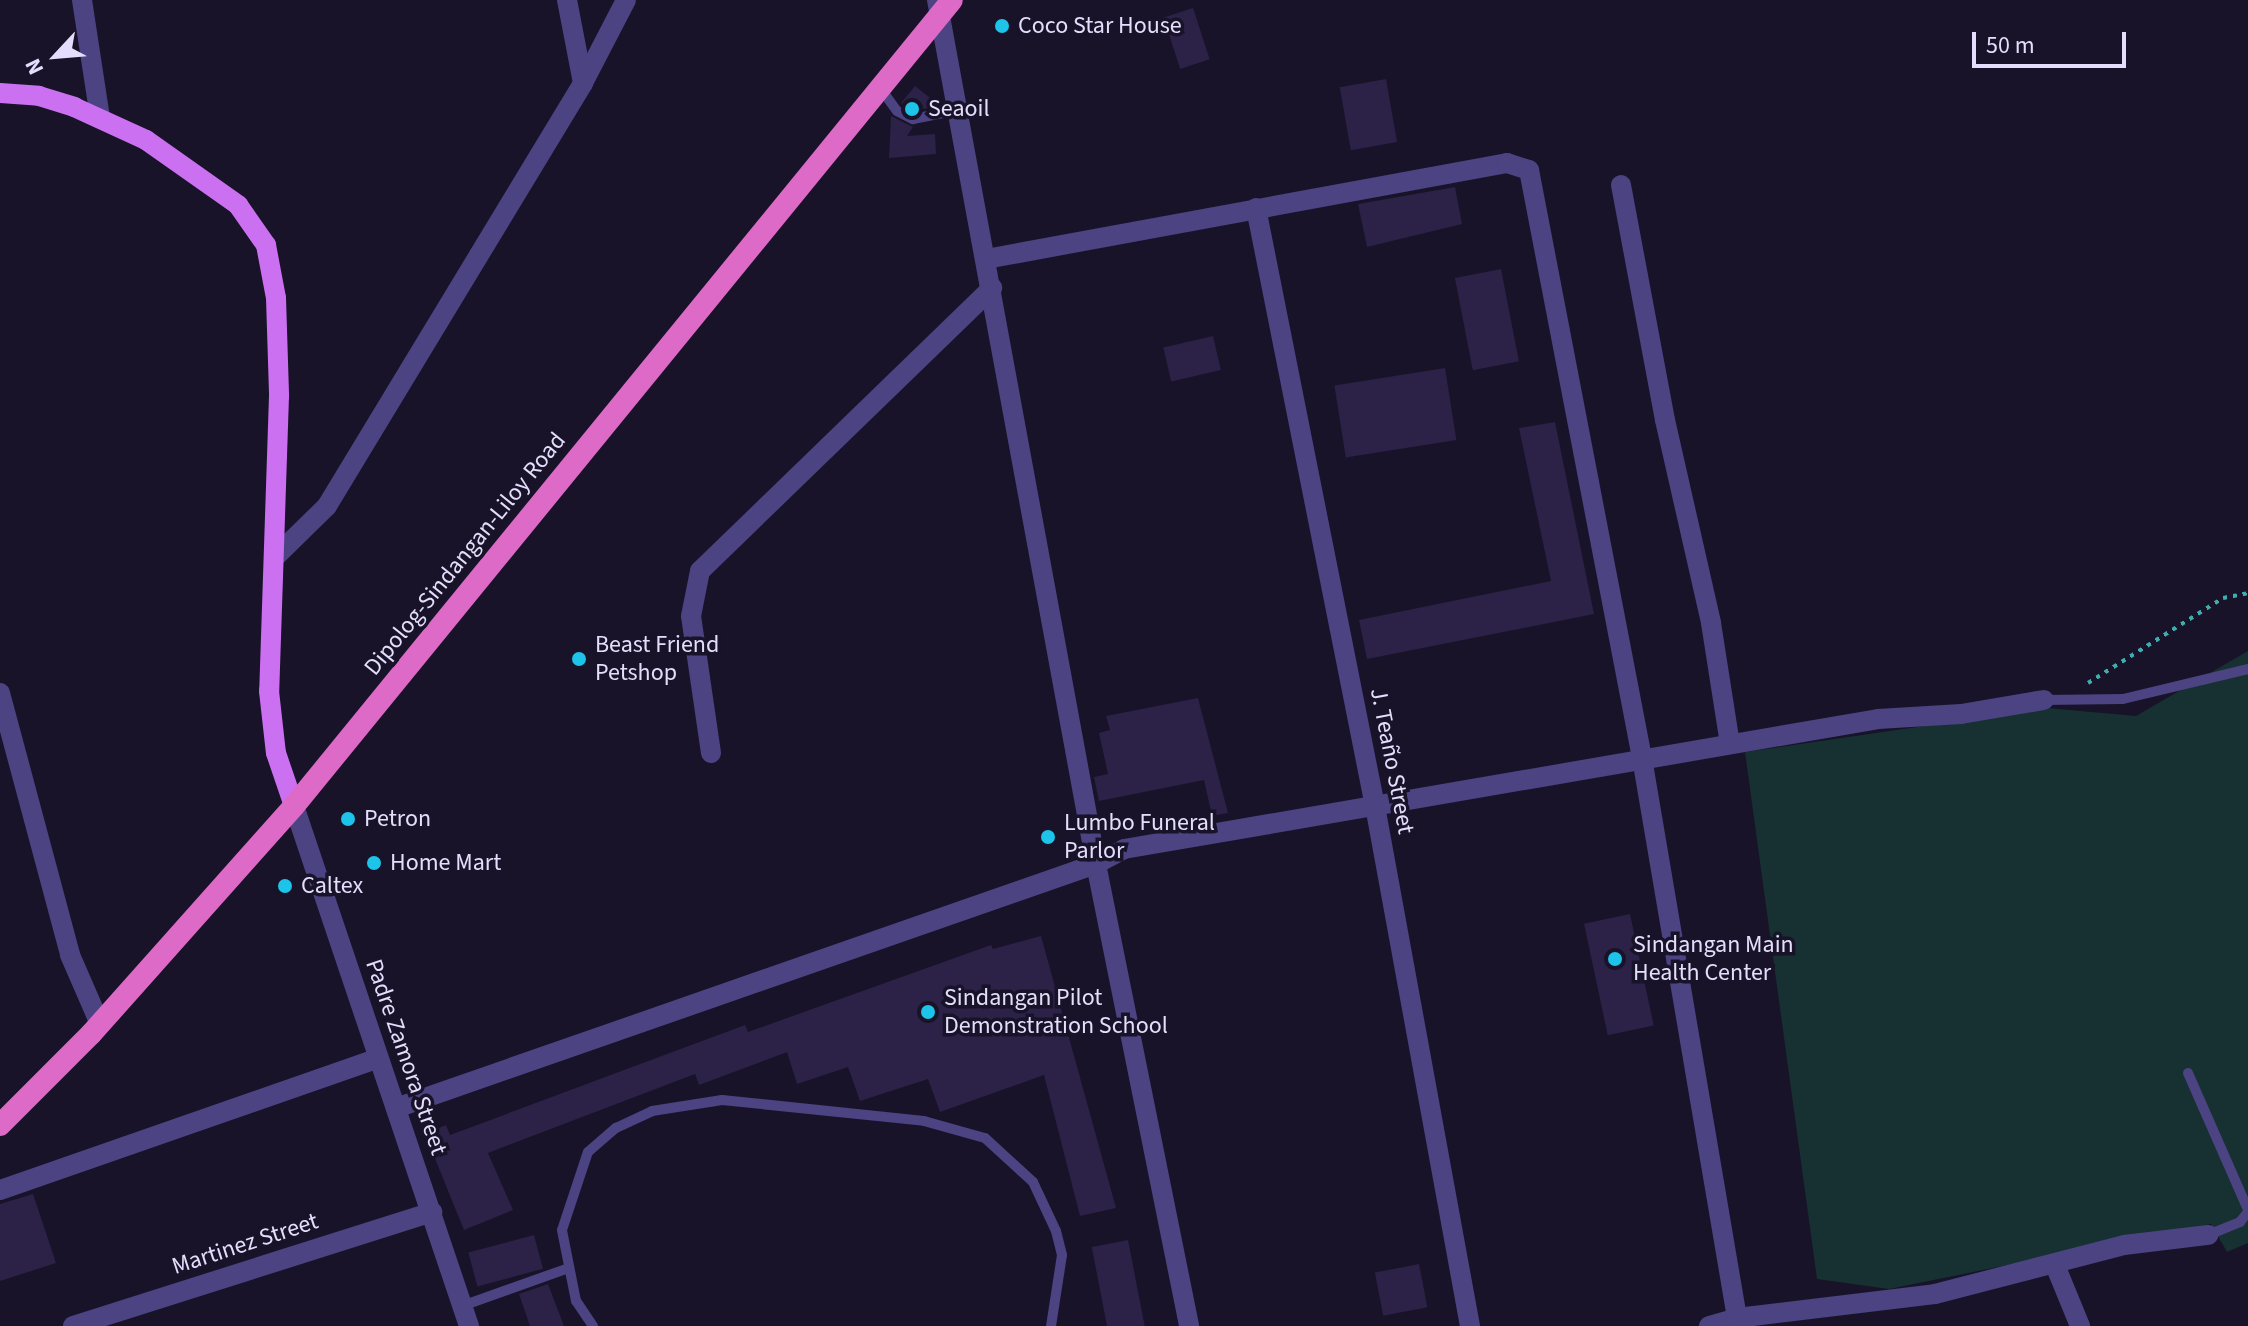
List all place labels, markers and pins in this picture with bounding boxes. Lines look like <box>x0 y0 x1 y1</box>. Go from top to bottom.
place label: Coco Star House <box>1018 12 1182 40</box>
marker: Coco Star House <box>993 17 1011 35</box>
place label: Seaoil <box>928 95 990 123</box>
marker: Seaoil <box>903 100 921 118</box>
place label: Beast Friend Petshop <box>595 631 719 687</box>
marker: Beast Friend Petshop <box>570 650 588 668</box>
place label: Petron <box>364 805 431 833</box>
place label: Lumbo Funeral Parlor <box>1064 809 1215 865</box>
marker: Petron <box>339 810 357 828</box>
marker: Lumbo Funeral Parlor <box>1039 828 1057 846</box>
place label: Home Mart <box>390 849 501 877</box>
marker: Home Mart <box>365 854 383 872</box>
place label: Caltex <box>301 872 363 900</box>
marker: Caltex <box>276 877 294 895</box>
place label: Sindangan Main Health Center <box>1633 931 1794 987</box>
marker: Sindangan Main Health Center <box>1604 948 1626 970</box>
place label: Sindangan Pilot Demonstration School <box>944 984 1168 1040</box>
marker: Sindangan Pilot Demonstration School <box>919 1003 937 1021</box>

